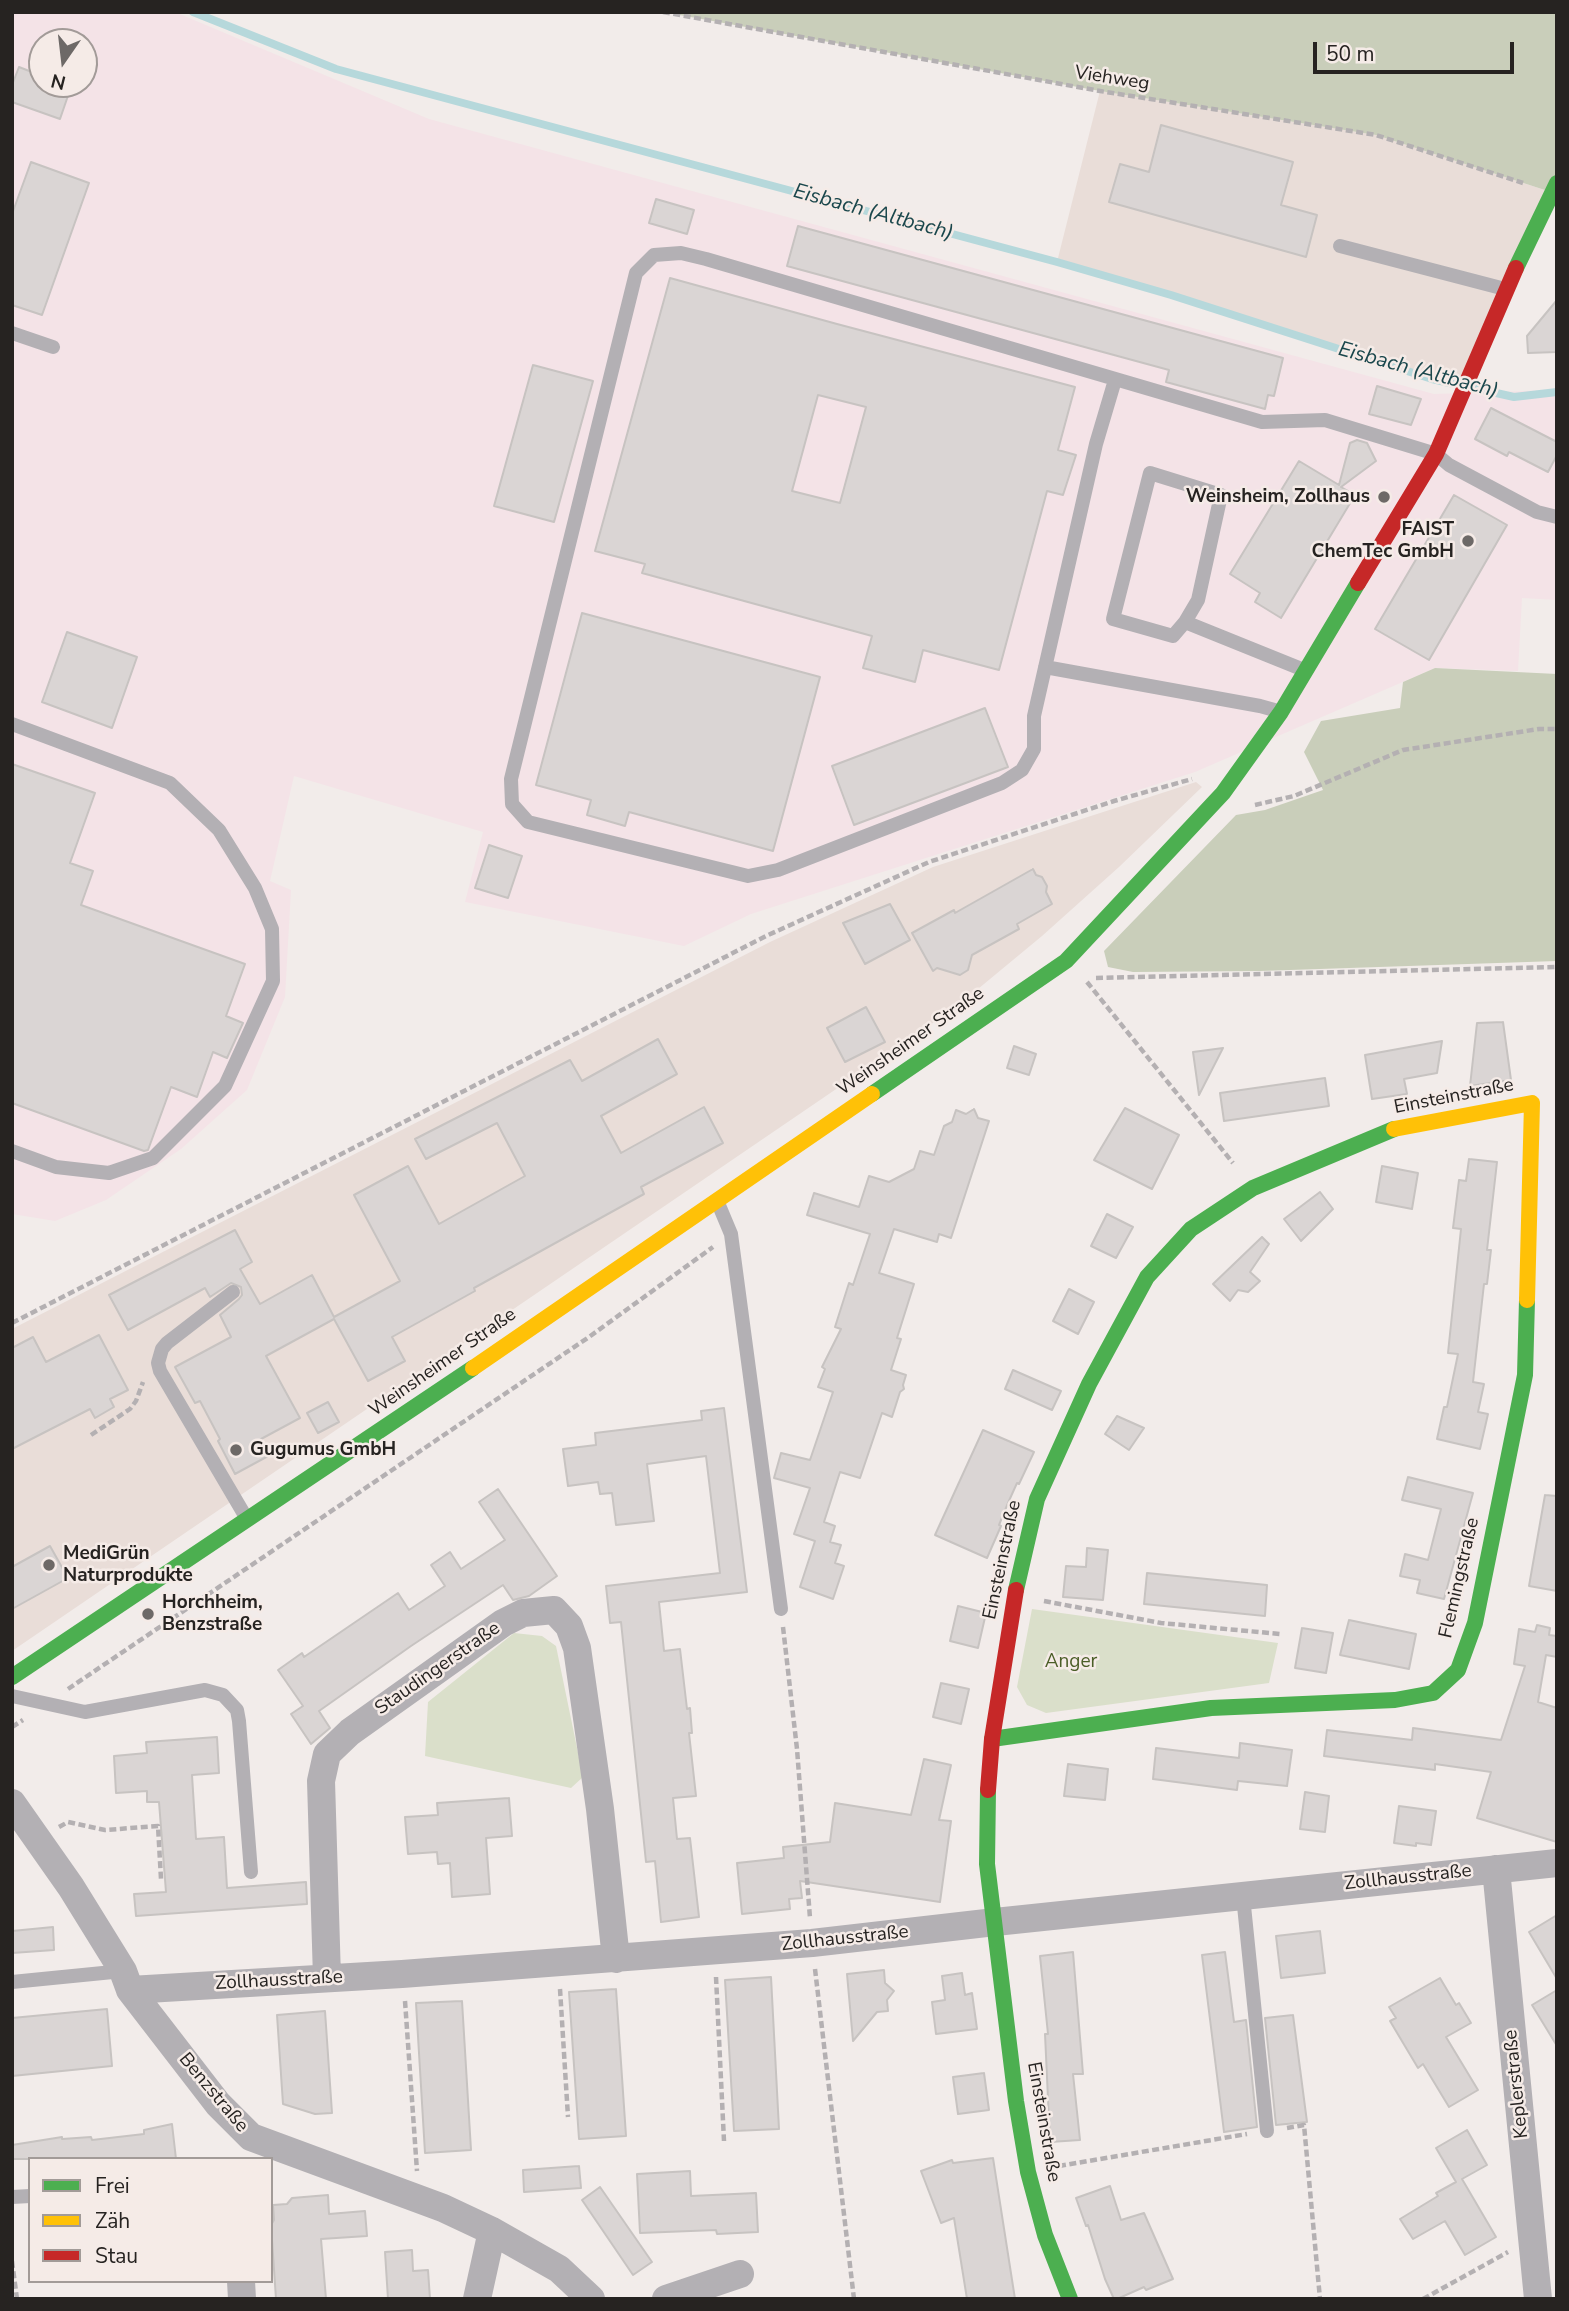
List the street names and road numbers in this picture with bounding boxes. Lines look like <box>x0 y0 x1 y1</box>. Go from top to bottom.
street label: Viehweg <box>1073 62 1151 96</box>
street label: Weinsheimer Straße <box>833 983 989 1101</box>
street label: Einsteinstraße <box>1392 1074 1516 1120</box>
street label: Weinsheimer Straße <box>365 1304 521 1422</box>
street label: Einsteinstraße <box>979 1498 1027 1622</box>
street label: Flemingstraße <box>1435 1516 1485 1640</box>
street label: Staudingerstraße <box>371 1617 505 1721</box>
street label: Zollhausstraße <box>1343 1860 1473 1896</box>
street label: Zollhausstraße <box>780 1921 910 1957</box>
street label: Zollhausstraße <box>215 1966 343 1996</box>
street label: Keplerstraße <box>1500 2028 1534 2140</box>
street label: Benzstraße <box>173 2049 253 2137</box>
street label: Einsteinstraße <box>1021 2060 1065 2184</box>

